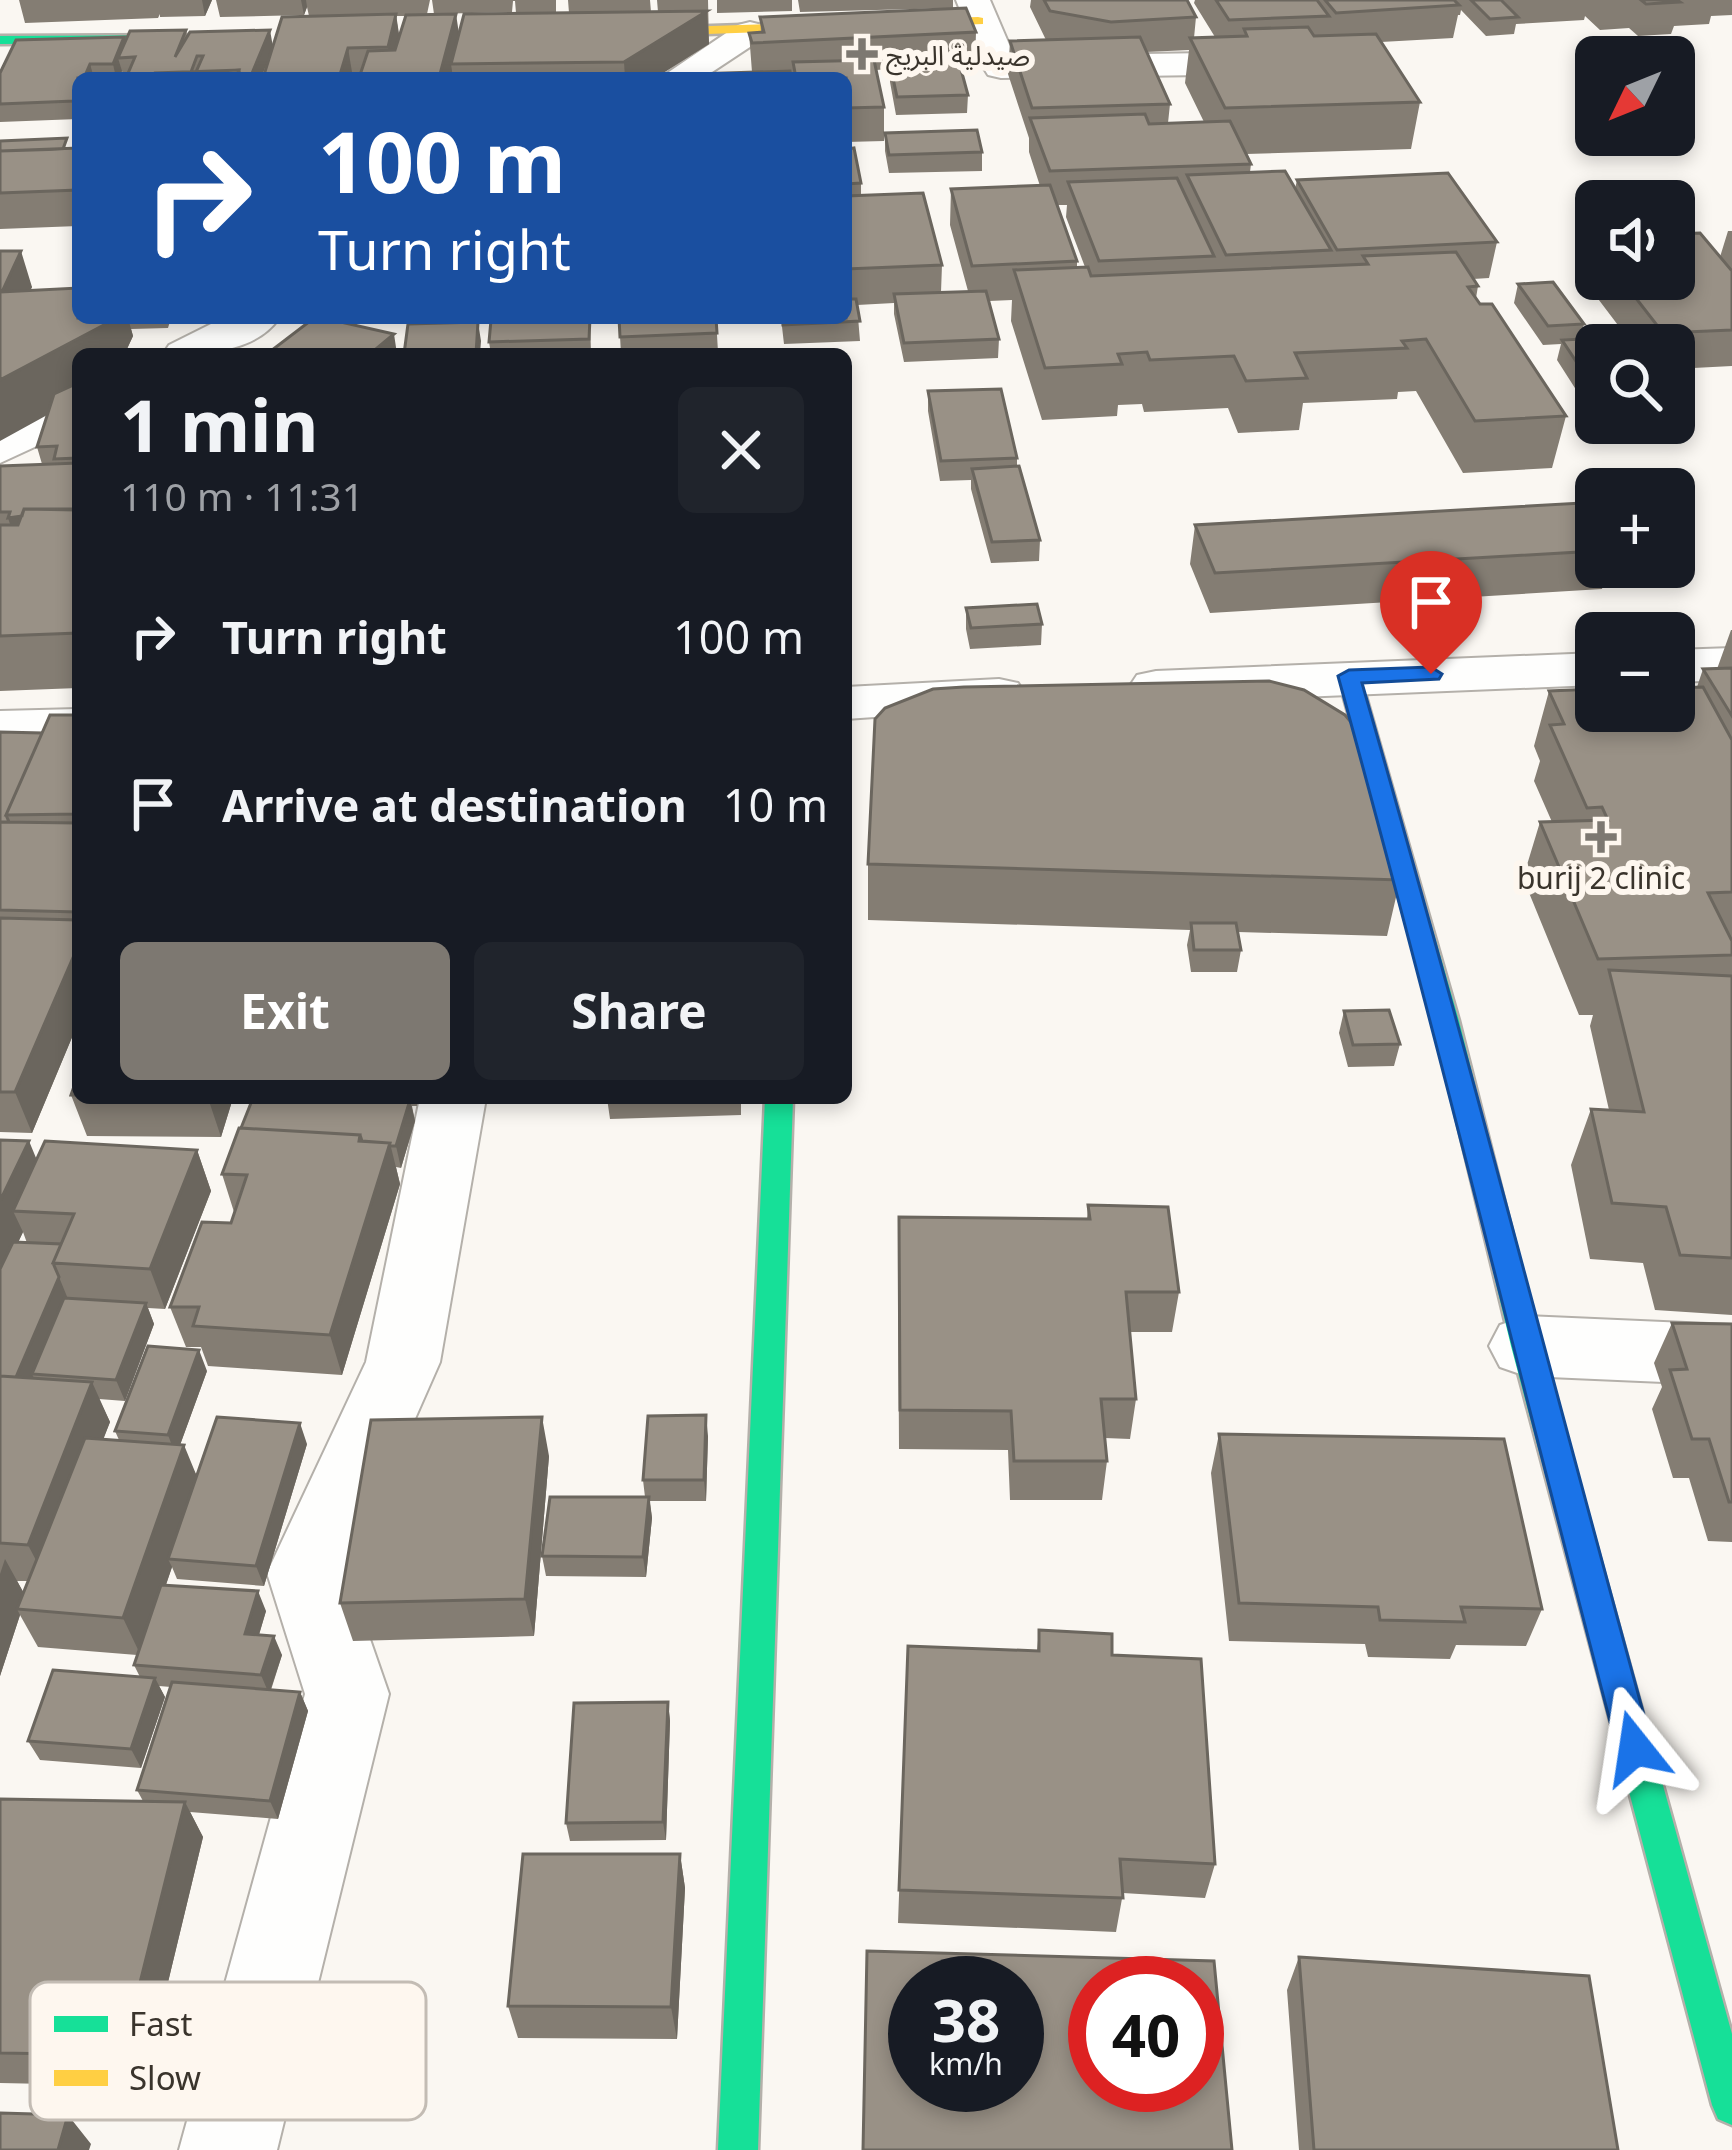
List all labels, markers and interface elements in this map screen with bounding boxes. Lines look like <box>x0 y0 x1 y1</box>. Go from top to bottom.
place label: صيدلية البريج <box>886 36 1030 76</box>
north arrow <box>1575 36 1695 156</box>
map controls <box>1575 36 1695 732</box>
marker: صيدلية البريج <box>849 41 875 67</box>
text: 100 m <box>318 103 566 218</box>
icon: right <box>120 120 276 276</box>
button: sound <box>1575 180 1695 300</box>
text: Turn right <box>318 212 571 286</box>
button: search <box>1575 324 1695 444</box>
text: 1 min <box>120 375 318 473</box>
button: close <box>678 387 804 513</box>
button: + <box>1575 468 1695 588</box>
text: 110 m · 11:31 <box>120 469 364 522</box>
pin <box>1380 551 1482 674</box>
icon: arrive <box>1398 569 1464 635</box>
icon: right <box>120 603 186 669</box>
text: Turn right <box>222 606 447 667</box>
text: 100 m <box>673 606 804 667</box>
button: − <box>1575 612 1695 732</box>
icon: arrive <box>120 771 186 837</box>
text: Arrive at destination <box>222 774 687 835</box>
text: 10 m <box>723 774 828 835</box>
marker: burij 2 clinic <box>1585 821 1617 853</box>
place label: burij 2 clinic <box>1517 857 1685 898</box>
button: Exit <box>120 942 450 1080</box>
button: Share <box>474 942 804 1080</box>
position arrow <box>1572 1685 1698 1811</box>
speed limit sign: 40 <box>1068 1956 1224 2112</box>
text: 38 <box>932 1978 1000 2060</box>
legend <box>30 1982 426 2120</box>
text: Fast <box>129 2001 192 2046</box>
text: km/h <box>929 2043 1003 2084</box>
text: Slow <box>129 2055 201 2100</box>

